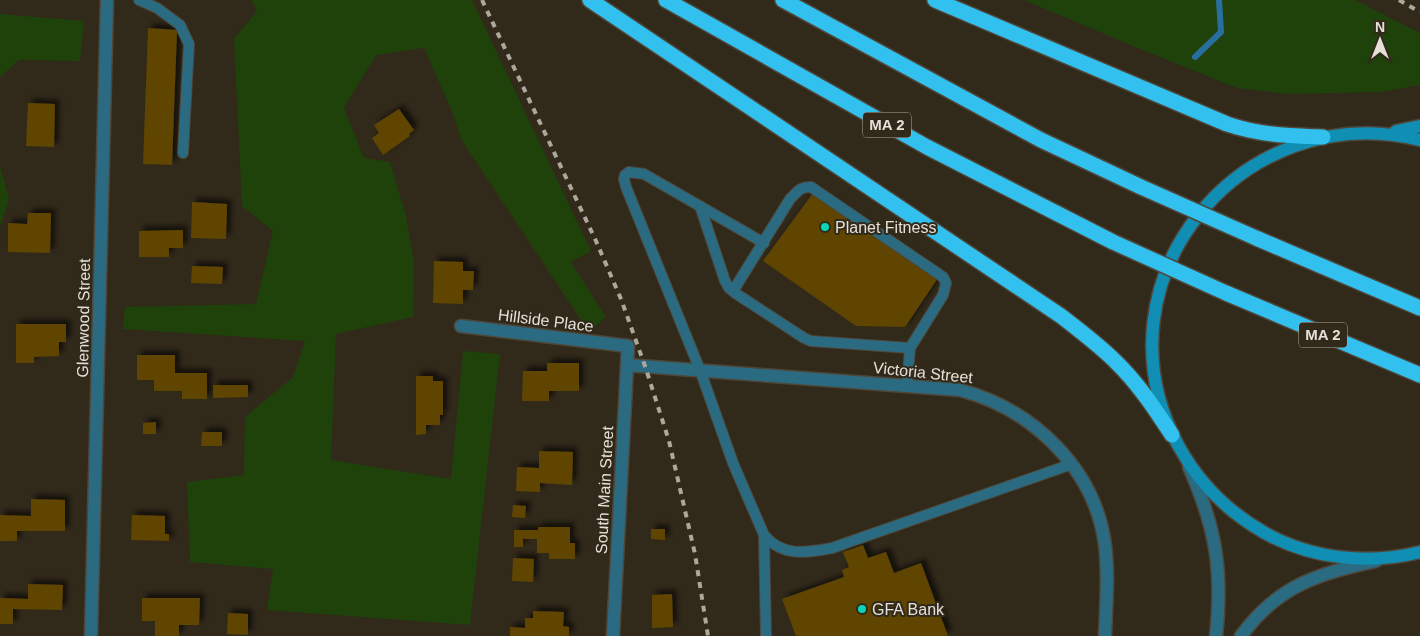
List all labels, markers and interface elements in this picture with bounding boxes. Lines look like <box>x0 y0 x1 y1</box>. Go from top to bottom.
north arrow <box>1355 15 1405 65</box>
text: N <box>1375 19 1385 35</box>
road number: MA 2 <box>863 112 911 138</box>
place label: Planet Fitness <box>835 219 936 236</box>
marker: Planet Fitness <box>819 221 831 233</box>
street label: Glenwood Street <box>74 258 93 378</box>
street label: Hillside Place <box>497 306 595 335</box>
road number: MA 2 <box>1299 322 1347 348</box>
street label: Victoria Street <box>872 359 974 386</box>
street label: South Main Street <box>593 425 616 554</box>
place label: GFA Bank <box>872 601 945 618</box>
marker: GFA Bank <box>856 603 868 615</box>

